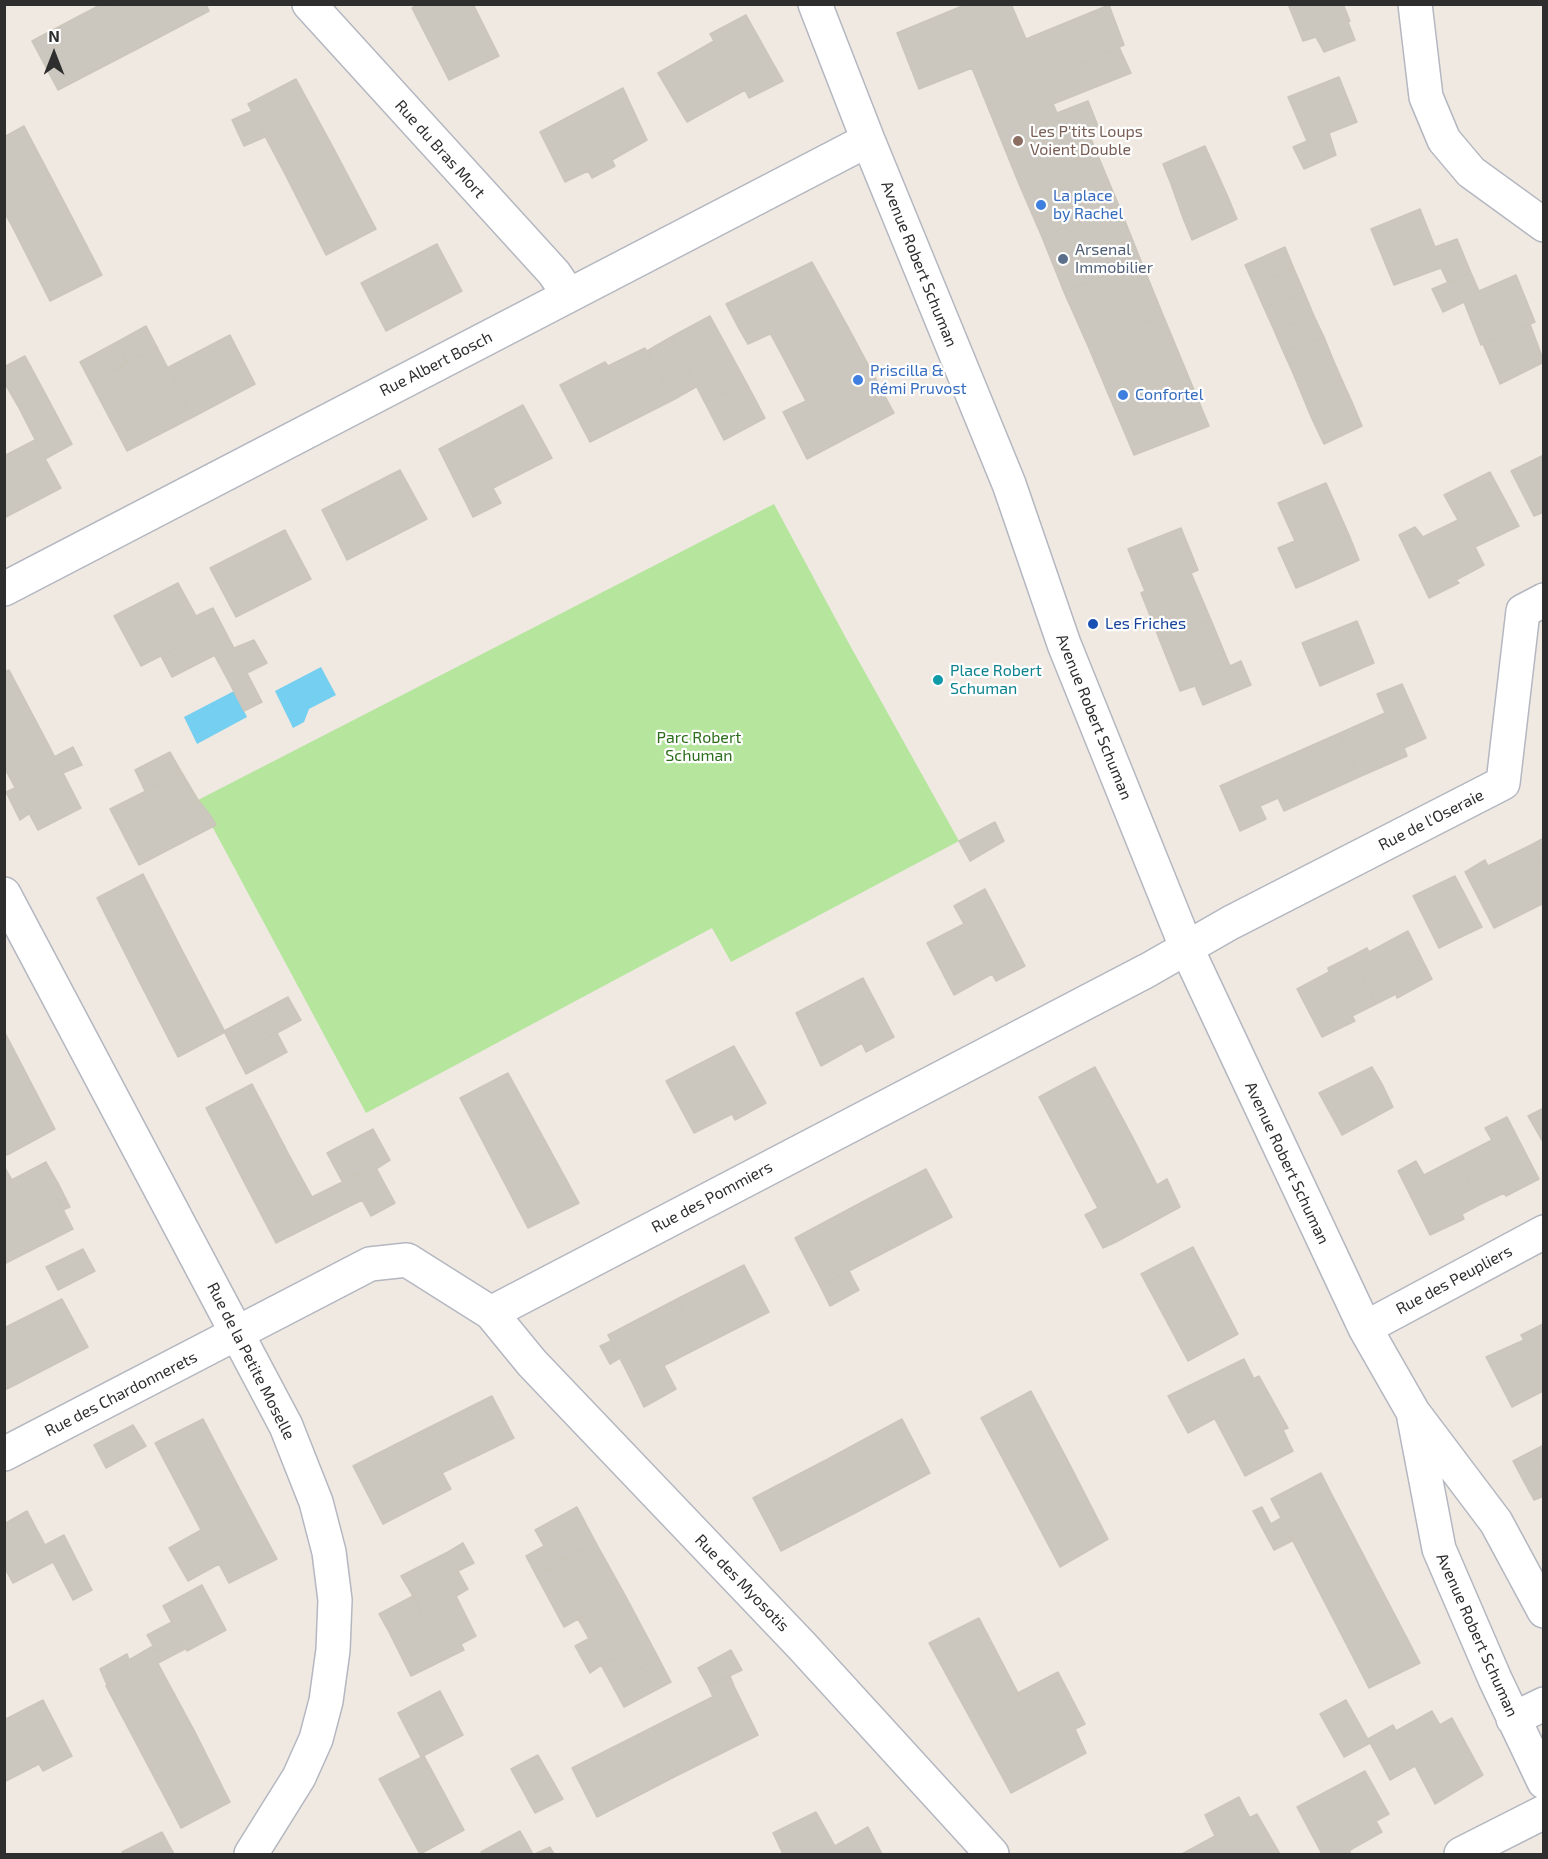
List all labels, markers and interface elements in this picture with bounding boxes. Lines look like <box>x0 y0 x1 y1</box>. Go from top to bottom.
north arrow <box>24 24 84 84</box>
text: N <box>48 26 60 45</box>
street label: Rue du Bras Mort <box>391 96 489 202</box>
place label: Les P'tits Loups Voient Double <box>1030 122 1143 160</box>
marker: Les P'tits Loups Voient Double <box>1011 134 1025 148</box>
street label: Avenue Robert Schuman <box>877 178 961 350</box>
place label: La place by Rachel <box>1053 186 1123 224</box>
marker: La place by Rachel <box>1034 198 1048 212</box>
place label: Arsenal Immobilier <box>1075 240 1153 278</box>
marker: Arsenal Immobilier <box>1056 252 1070 266</box>
street label: Rue Albert Bosch <box>376 327 496 401</box>
place label: Priscilla & Rémi Pruvost <box>870 361 967 399</box>
marker: Priscilla & Rémi Pruvost <box>851 373 865 387</box>
place label: Confortel <box>1135 385 1203 405</box>
marker: Confortel <box>1116 388 1130 402</box>
place label: Les Friches <box>1105 614 1186 634</box>
marker: Les Friches <box>1086 617 1100 631</box>
street label: Avenue Robert Schuman <box>1052 631 1136 803</box>
place label: Place Robert Schuman <box>950 661 1042 699</box>
marker: Place Robert Schuman <box>931 673 945 687</box>
park label: Parc Robert Schuman <box>657 728 741 766</box>
street label: Rue de l'Oseraie <box>1375 785 1487 855</box>
street label: Avenue Robert Schuman <box>1241 1079 1333 1247</box>
street label: Rue des Pommiers <box>648 1157 776 1237</box>
street label: Rue des Peupliers <box>1393 1241 1515 1319</box>
street label: Rue de la Petite Moselle <box>203 1279 299 1443</box>
street label: Rue des Chardonnerets <box>42 1347 200 1441</box>
street label: Rue des Myosotis <box>691 1530 793 1636</box>
street label: Avenue Robert Schuman <box>1432 1550 1522 1720</box>

